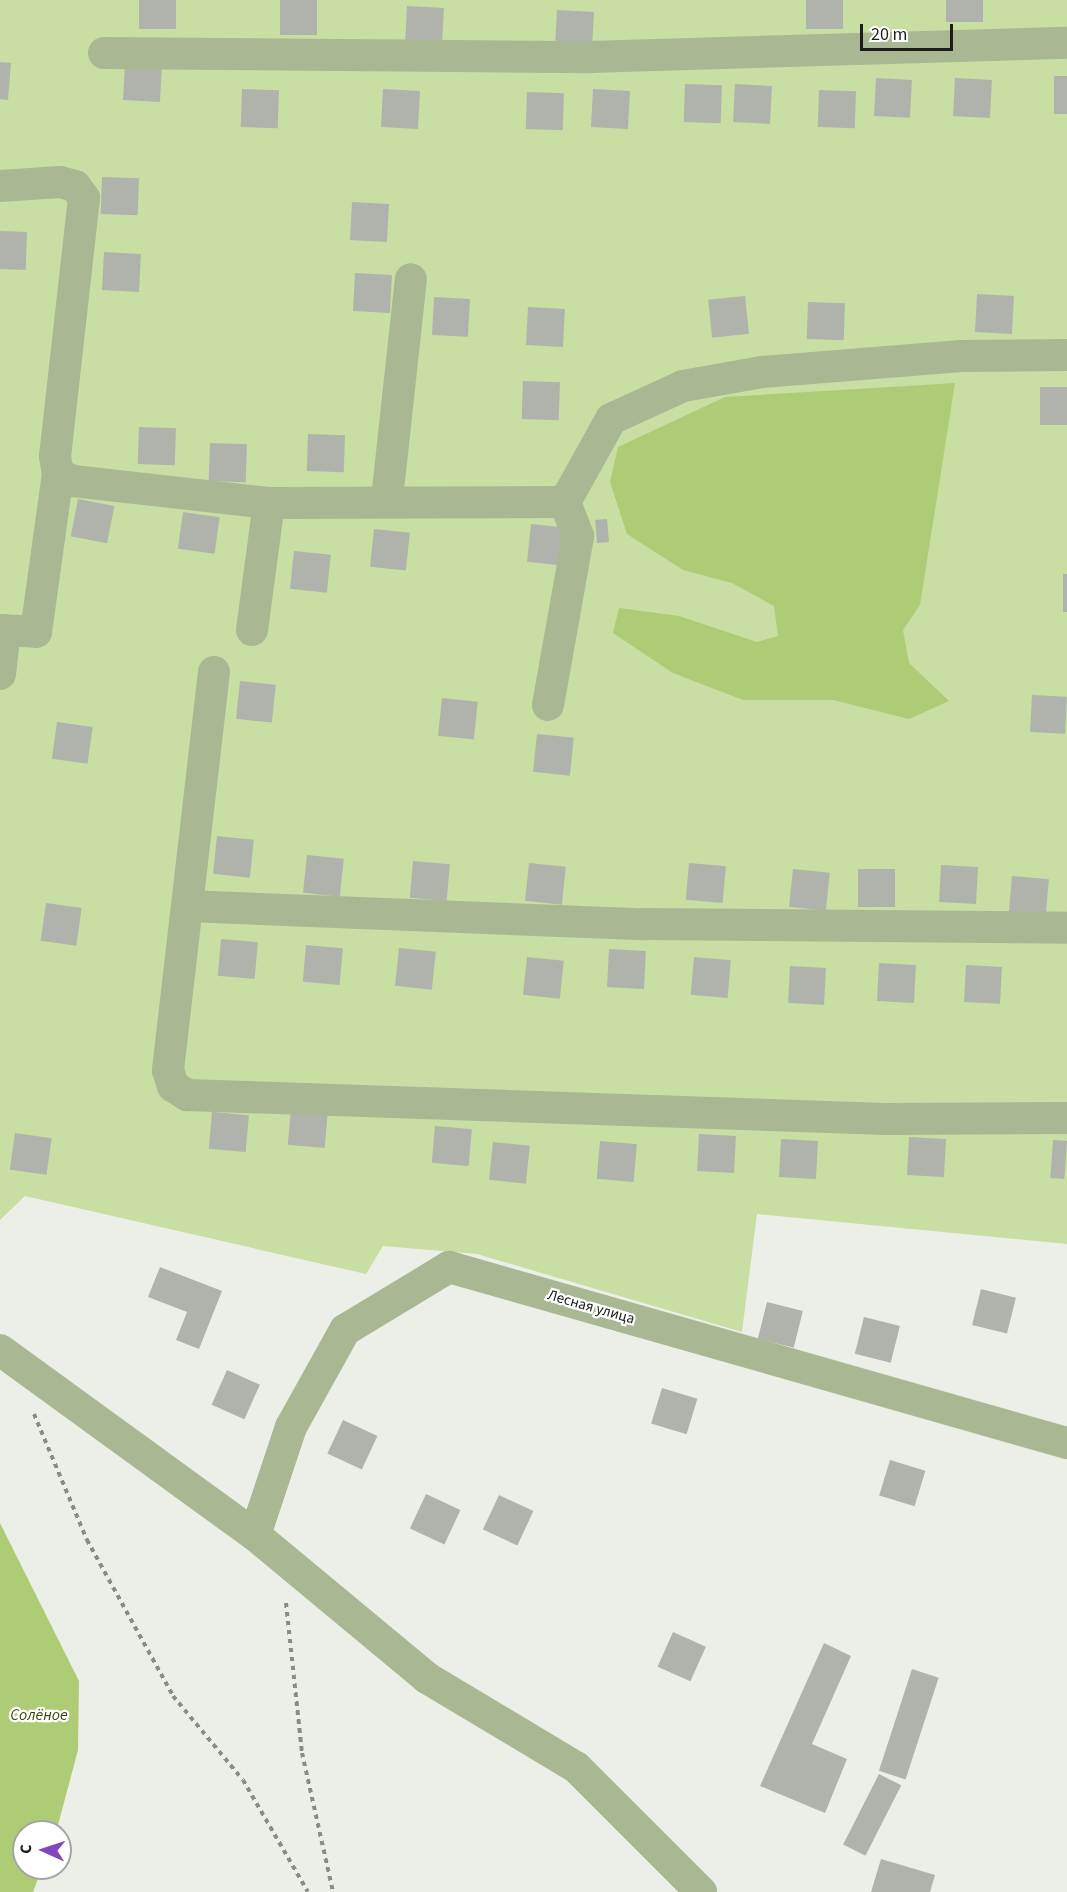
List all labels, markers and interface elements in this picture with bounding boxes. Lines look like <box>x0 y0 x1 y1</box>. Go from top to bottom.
scale bar <box>863 12 956 50</box>
text: 20 m <box>871 22 907 47</box>
street label: Лесная улица <box>545 1286 637 1328</box>
water label: Солёное <box>10 1705 68 1725</box>
north arrow <box>12 1820 72 1880</box>
text: С <box>15 1844 37 1854</box>

